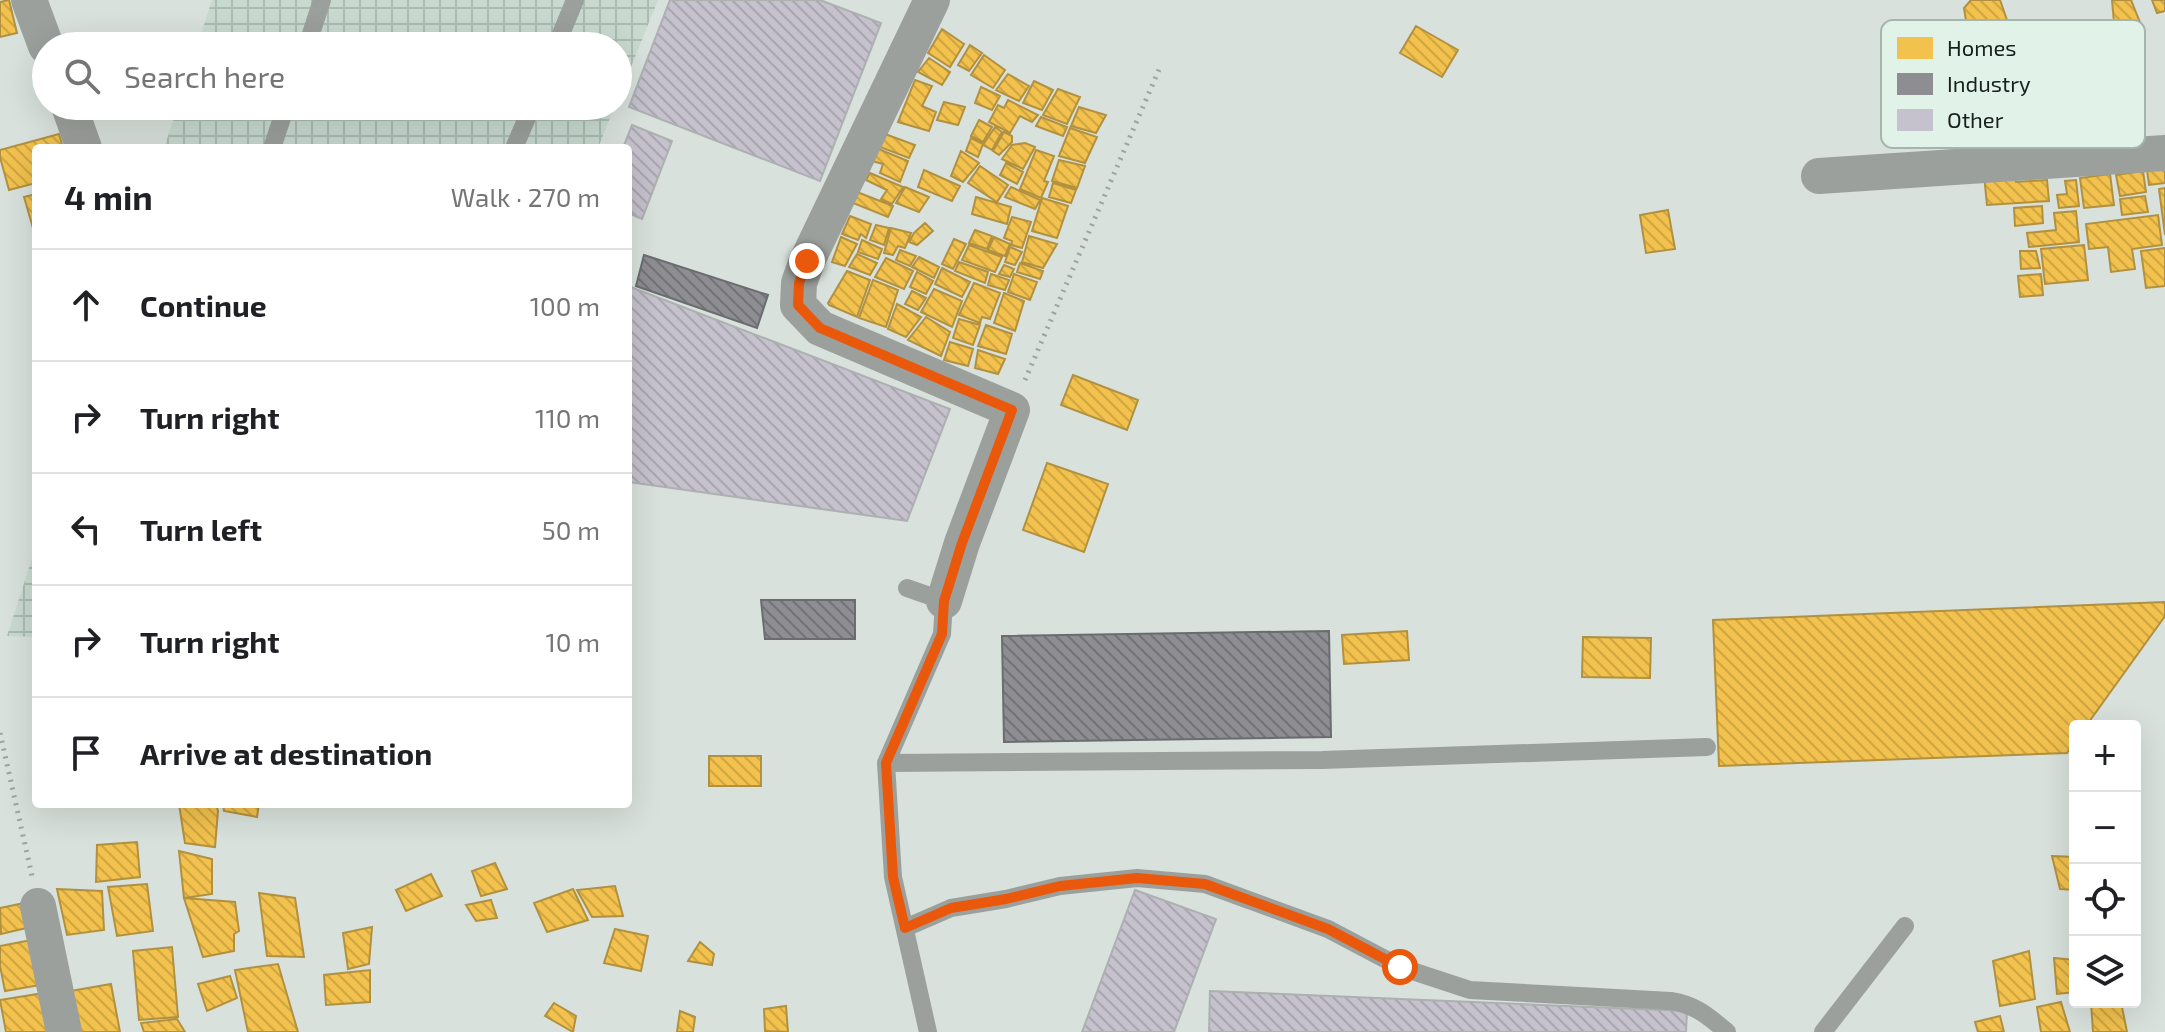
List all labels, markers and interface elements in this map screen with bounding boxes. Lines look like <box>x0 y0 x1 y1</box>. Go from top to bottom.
legend <box>1881 20 2145 148</box>
search box <box>32 32 632 120</box>
text: Homes <box>1947 34 2016 60</box>
icon: search <box>60 54 104 98</box>
text: Search here <box>124 58 285 94</box>
text: Industry <box>1947 70 2031 96</box>
text: Other <box>1947 106 2004 132</box>
text: 4 min <box>64 176 153 217</box>
text: Walk · 270 m <box>451 181 600 212</box>
route end <box>789 243 825 279</box>
icon: ahead <box>64 283 108 327</box>
text: Continue <box>140 287 267 323</box>
text: 100 m <box>530 290 600 321</box>
icon: right <box>64 395 108 439</box>
text: Turn right <box>140 399 280 435</box>
text: 110 m <box>535 402 600 433</box>
icon: left <box>64 507 108 551</box>
text: Turn left <box>140 511 262 547</box>
text: 50 m <box>542 514 600 545</box>
icon: right <box>64 619 108 663</box>
text: Turn right <box>140 623 280 659</box>
text: 10 m <box>545 626 600 657</box>
map controls <box>2069 720 2141 1008</box>
button: + <box>2069 720 2141 792</box>
icon: arrive <box>64 731 108 775</box>
text: Arrive at destination <box>140 735 432 771</box>
button: − <box>2069 792 2141 864</box>
button: locate <box>2069 864 2141 936</box>
button: layers <box>2069 936 2141 1008</box>
route start <box>1382 949 1418 985</box>

